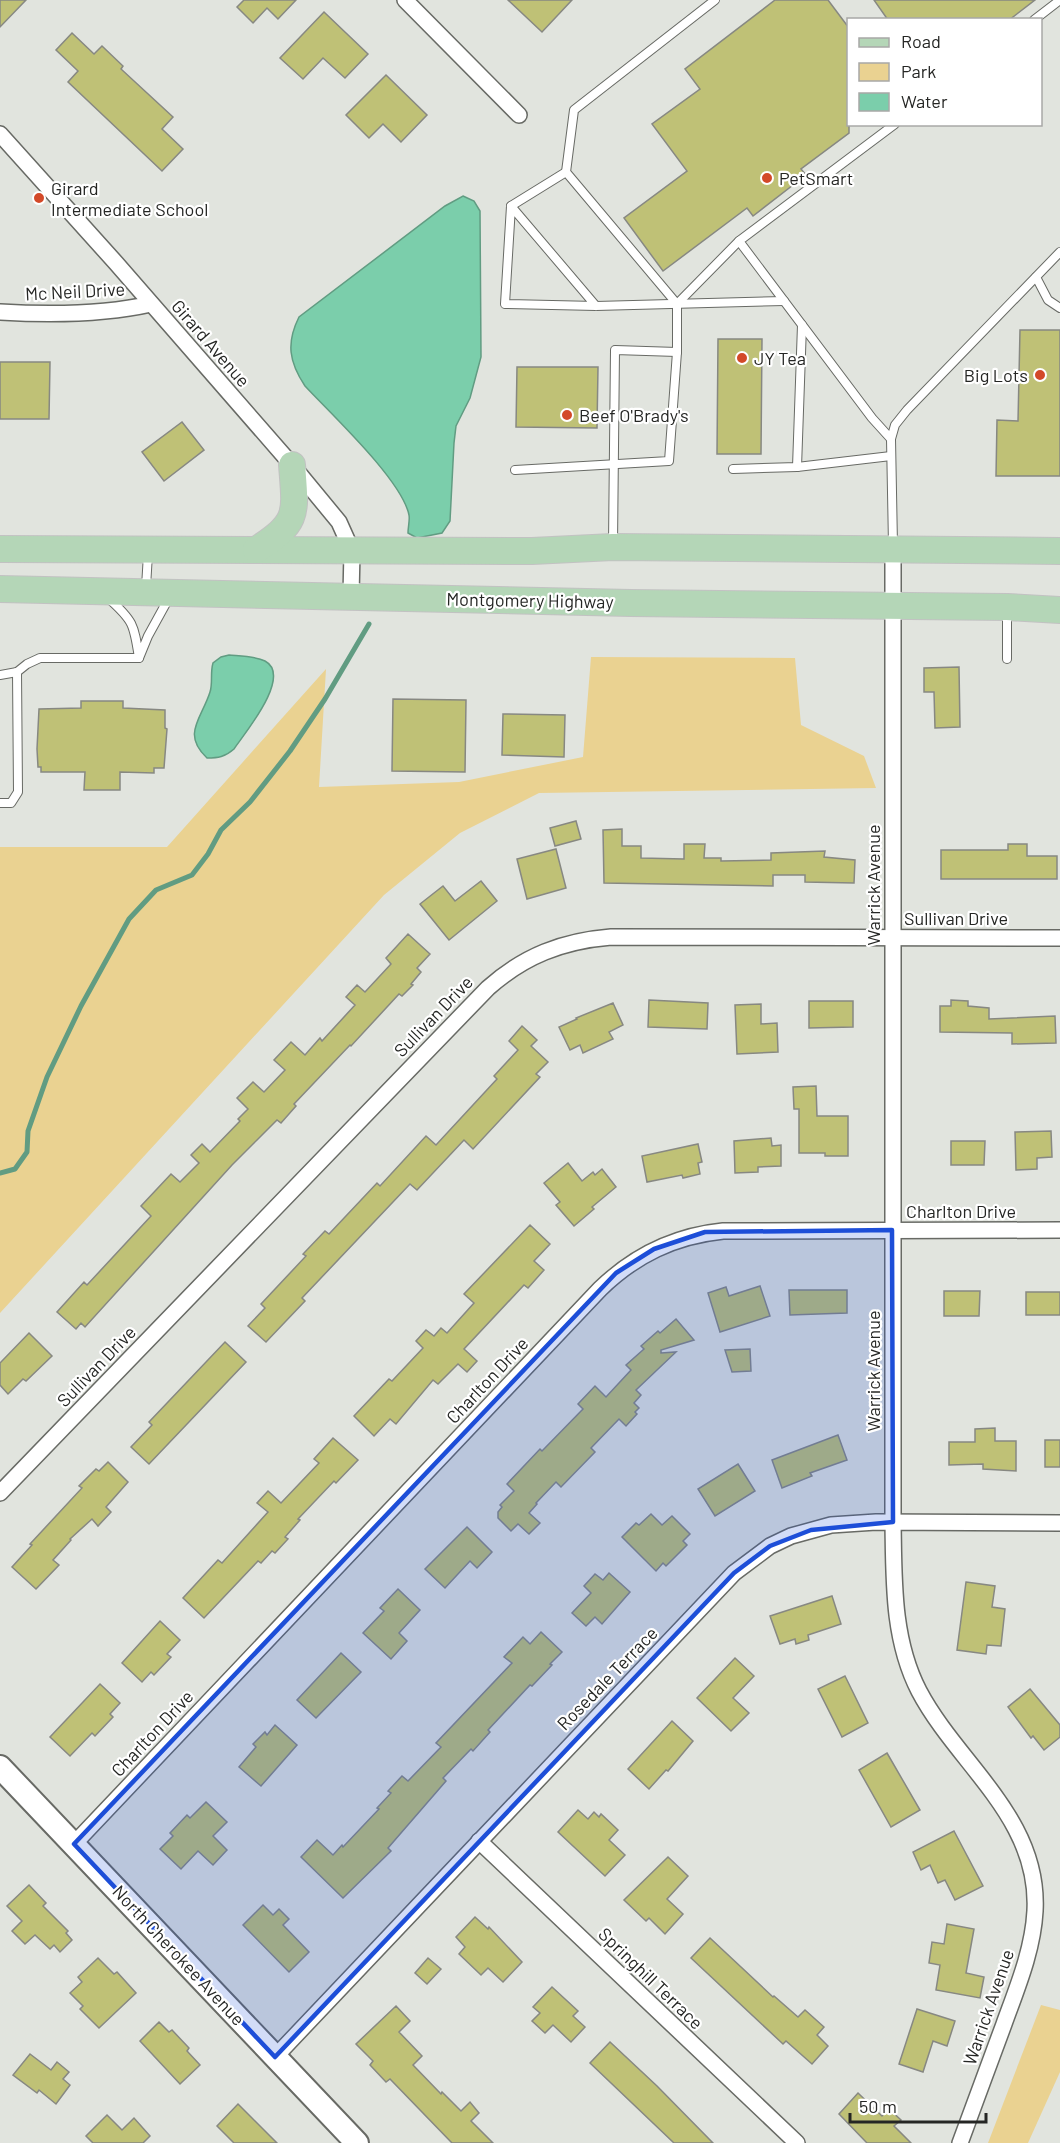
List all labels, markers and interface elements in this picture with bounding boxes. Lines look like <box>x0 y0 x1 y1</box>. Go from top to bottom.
legend <box>847 18 1042 126</box>
text: Road <box>901 30 941 52</box>
text: Park <box>901 60 936 82</box>
text: Water <box>901 90 948 112</box>
place label: PetSmart <box>779 167 853 189</box>
marker: PetSmart <box>760 171 774 185</box>
place label: Girard Intermediate School <box>51 177 208 220</box>
marker: Girard Intermediate School <box>32 191 46 205</box>
street label: Mc Neil Drive <box>24 277 126 305</box>
street label: Girard Avenue <box>167 295 255 391</box>
place label: JY Tea <box>754 347 806 369</box>
marker: JY Tea <box>735 351 749 365</box>
place label: Big Lots <box>964 364 1028 386</box>
marker: Big Lots <box>1033 368 1047 382</box>
place label: Beef O'Brady's <box>579 404 689 426</box>
marker: Beef O'Brady's <box>560 408 574 422</box>
street label: Montgomery Highway <box>446 588 614 612</box>
street label: Warrick Avenue <box>862 824 884 946</box>
street label: Sullivan Drive <box>904 907 1008 929</box>
street label: Sullivan Drive <box>389 971 477 1061</box>
street label: Charlton Drive <box>906 1200 1016 1222</box>
street label: Warrick Avenue <box>862 1310 884 1432</box>
street label: Sullivan Drive <box>52 1321 140 1411</box>
street label: Charlton Drive <box>441 1332 533 1428</box>
street label: Rosedale Terrace <box>552 1622 662 1734</box>
street label: Charlton Drive <box>106 1685 198 1781</box>
street label: North Cherokee Avenue <box>108 1880 250 2030</box>
street label: Springhill Terrace <box>594 1923 708 2033</box>
street label: Warrick Avenue <box>958 1946 1018 2068</box>
scale bar <box>850 2086 986 2124</box>
text: 50 m <box>859 2095 897 2117</box>

